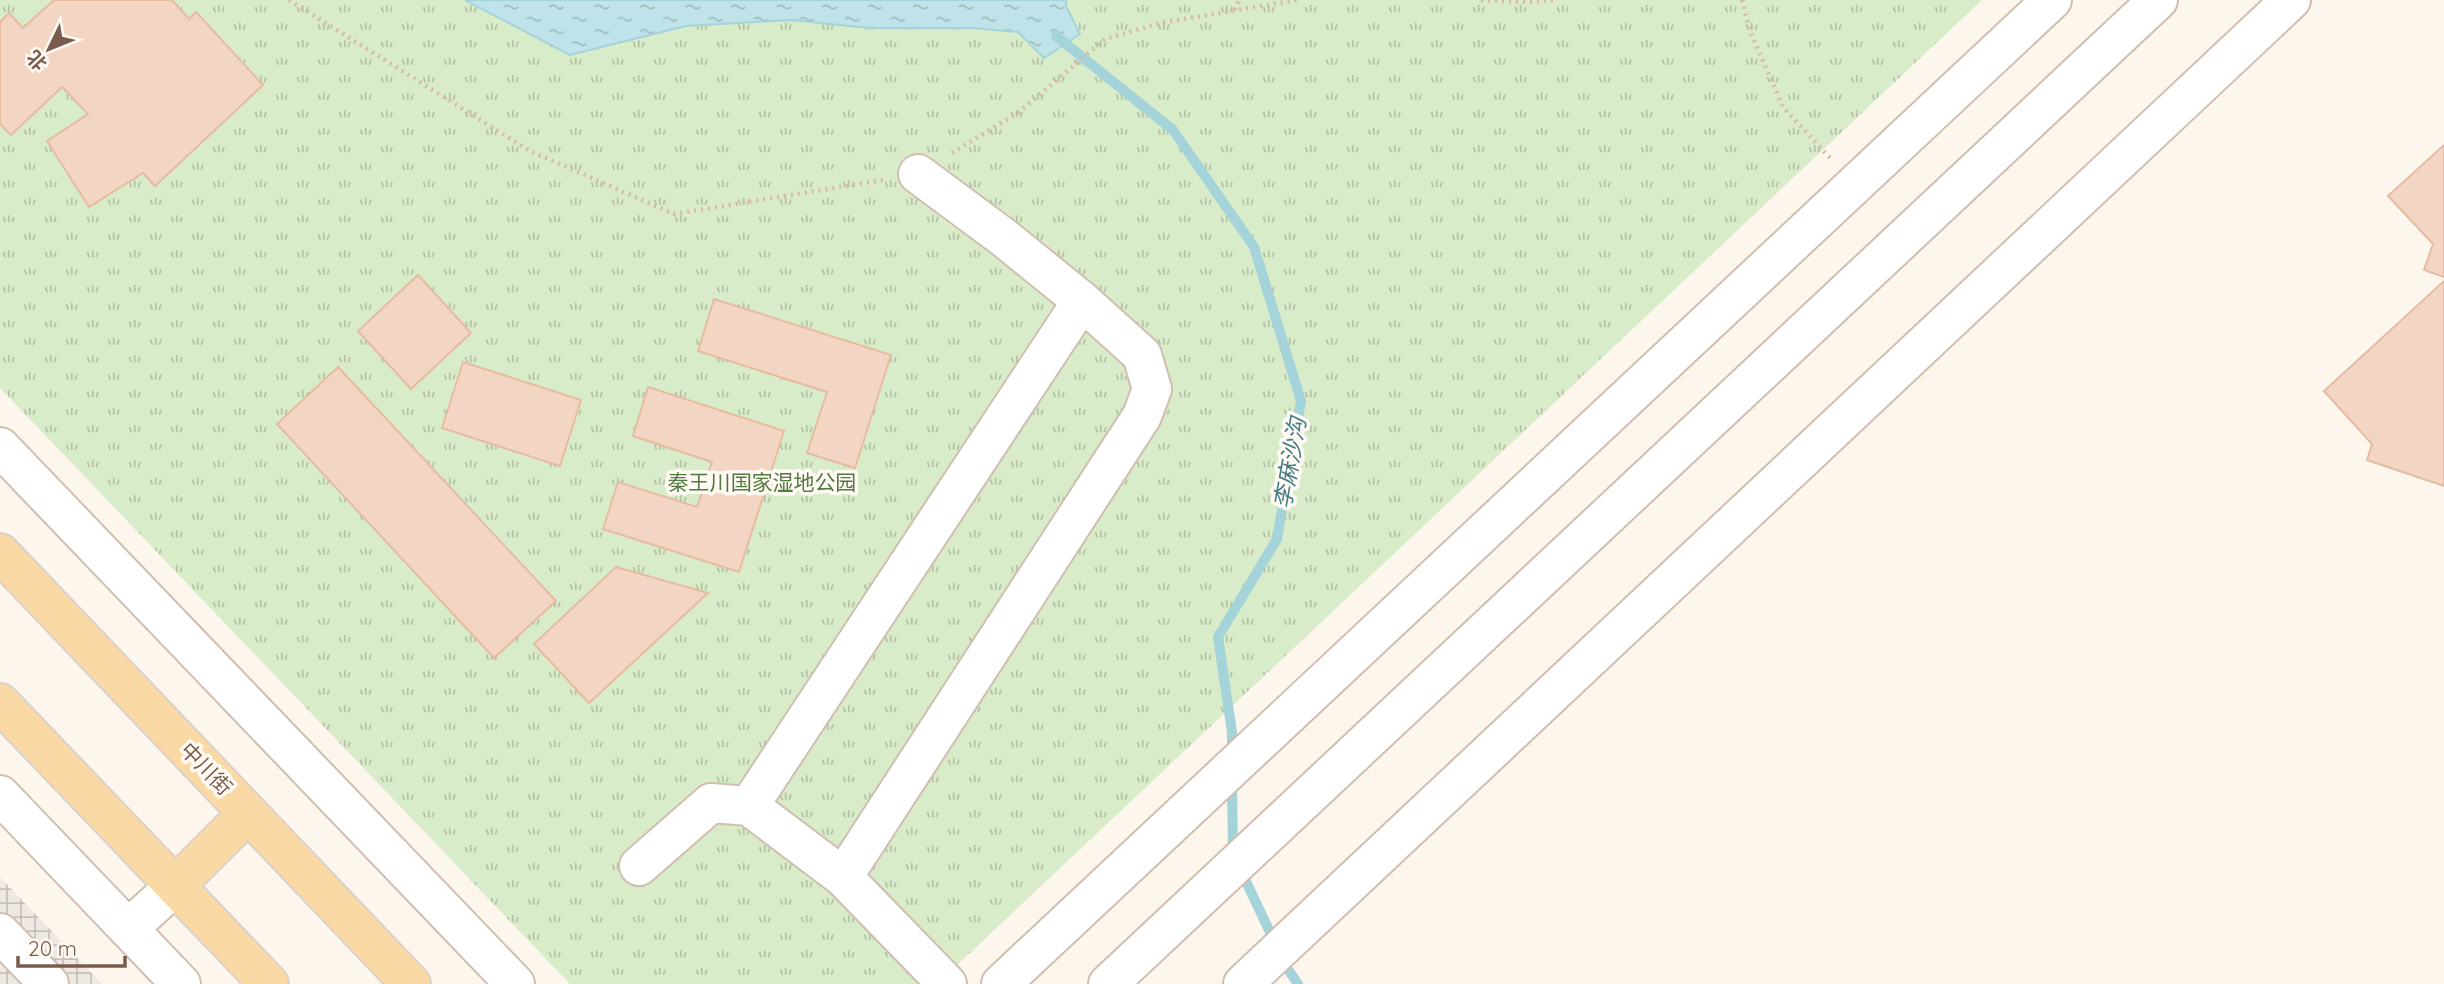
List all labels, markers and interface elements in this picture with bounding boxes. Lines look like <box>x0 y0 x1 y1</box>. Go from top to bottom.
north arrow <box>14 14 84 84</box>
text: 北 <box>21 45 52 76</box>
water label: 李麻沙沟 <box>1267 412 1312 511</box>
park label: 秦王川国家湿地公园 <box>668 469 857 495</box>
street label: 中川街 <box>175 737 238 800</box>
scale bar <box>18 925 124 969</box>
text: 20 m <box>28 935 77 961</box>

